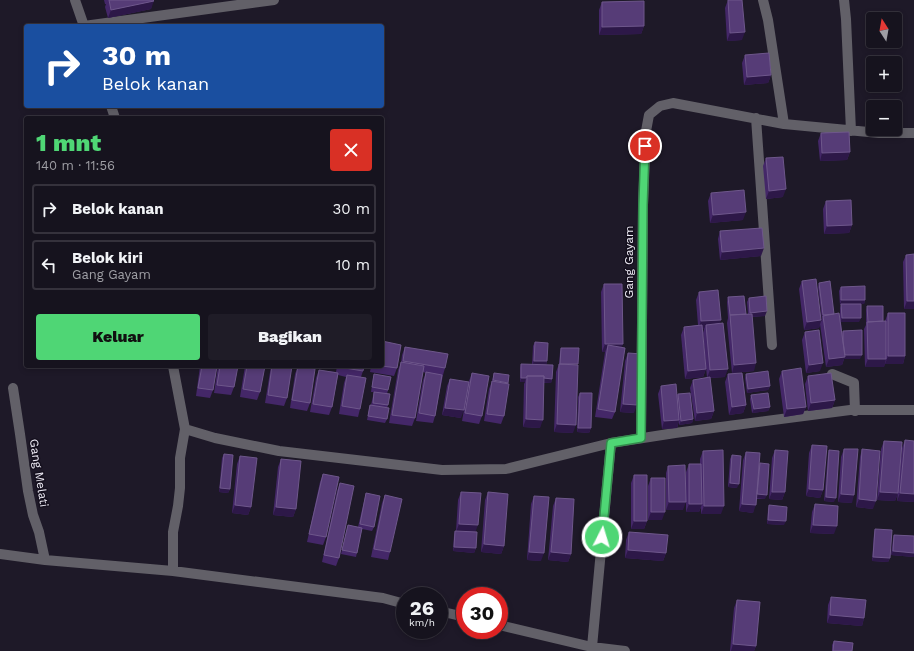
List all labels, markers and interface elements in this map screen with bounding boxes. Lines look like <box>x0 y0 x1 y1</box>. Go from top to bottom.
north arrow <box>866 12 902 48</box>
map controls <box>866 12 902 136</box>
text: 30 m <box>102 39 171 72</box>
icon: right <box>36 40 88 92</box>
button: + <box>866 56 902 92</box>
text: Belok kanan <box>102 73 209 94</box>
button: − <box>866 100 902 136</box>
text: 1 mnt <box>36 129 101 157</box>
button: close <box>330 129 372 171</box>
pin <box>628 129 662 163</box>
icon: arrive <box>634 135 656 157</box>
text: 140 m · 11:56 <box>36 158 115 173</box>
icon: right <box>38 198 60 220</box>
text: Belok kanan <box>72 200 163 218</box>
text: 30 m <box>333 200 370 218</box>
street label: Gang Gayam <box>622 226 636 298</box>
text: Belok kiri <box>72 249 143 267</box>
icon: left <box>38 254 60 276</box>
text: 10 m <box>335 256 370 274</box>
text: Gang Gayam <box>72 267 151 282</box>
button: Keluar <box>36 314 200 360</box>
button: Bagikan <box>208 314 372 360</box>
street label: Gang Melati <box>27 438 51 508</box>
position arrow <box>581 516 623 558</box>
speed limit sign: 30 <box>456 587 508 639</box>
text: 26 <box>410 596 434 620</box>
text: km/h <box>409 617 435 628</box>

